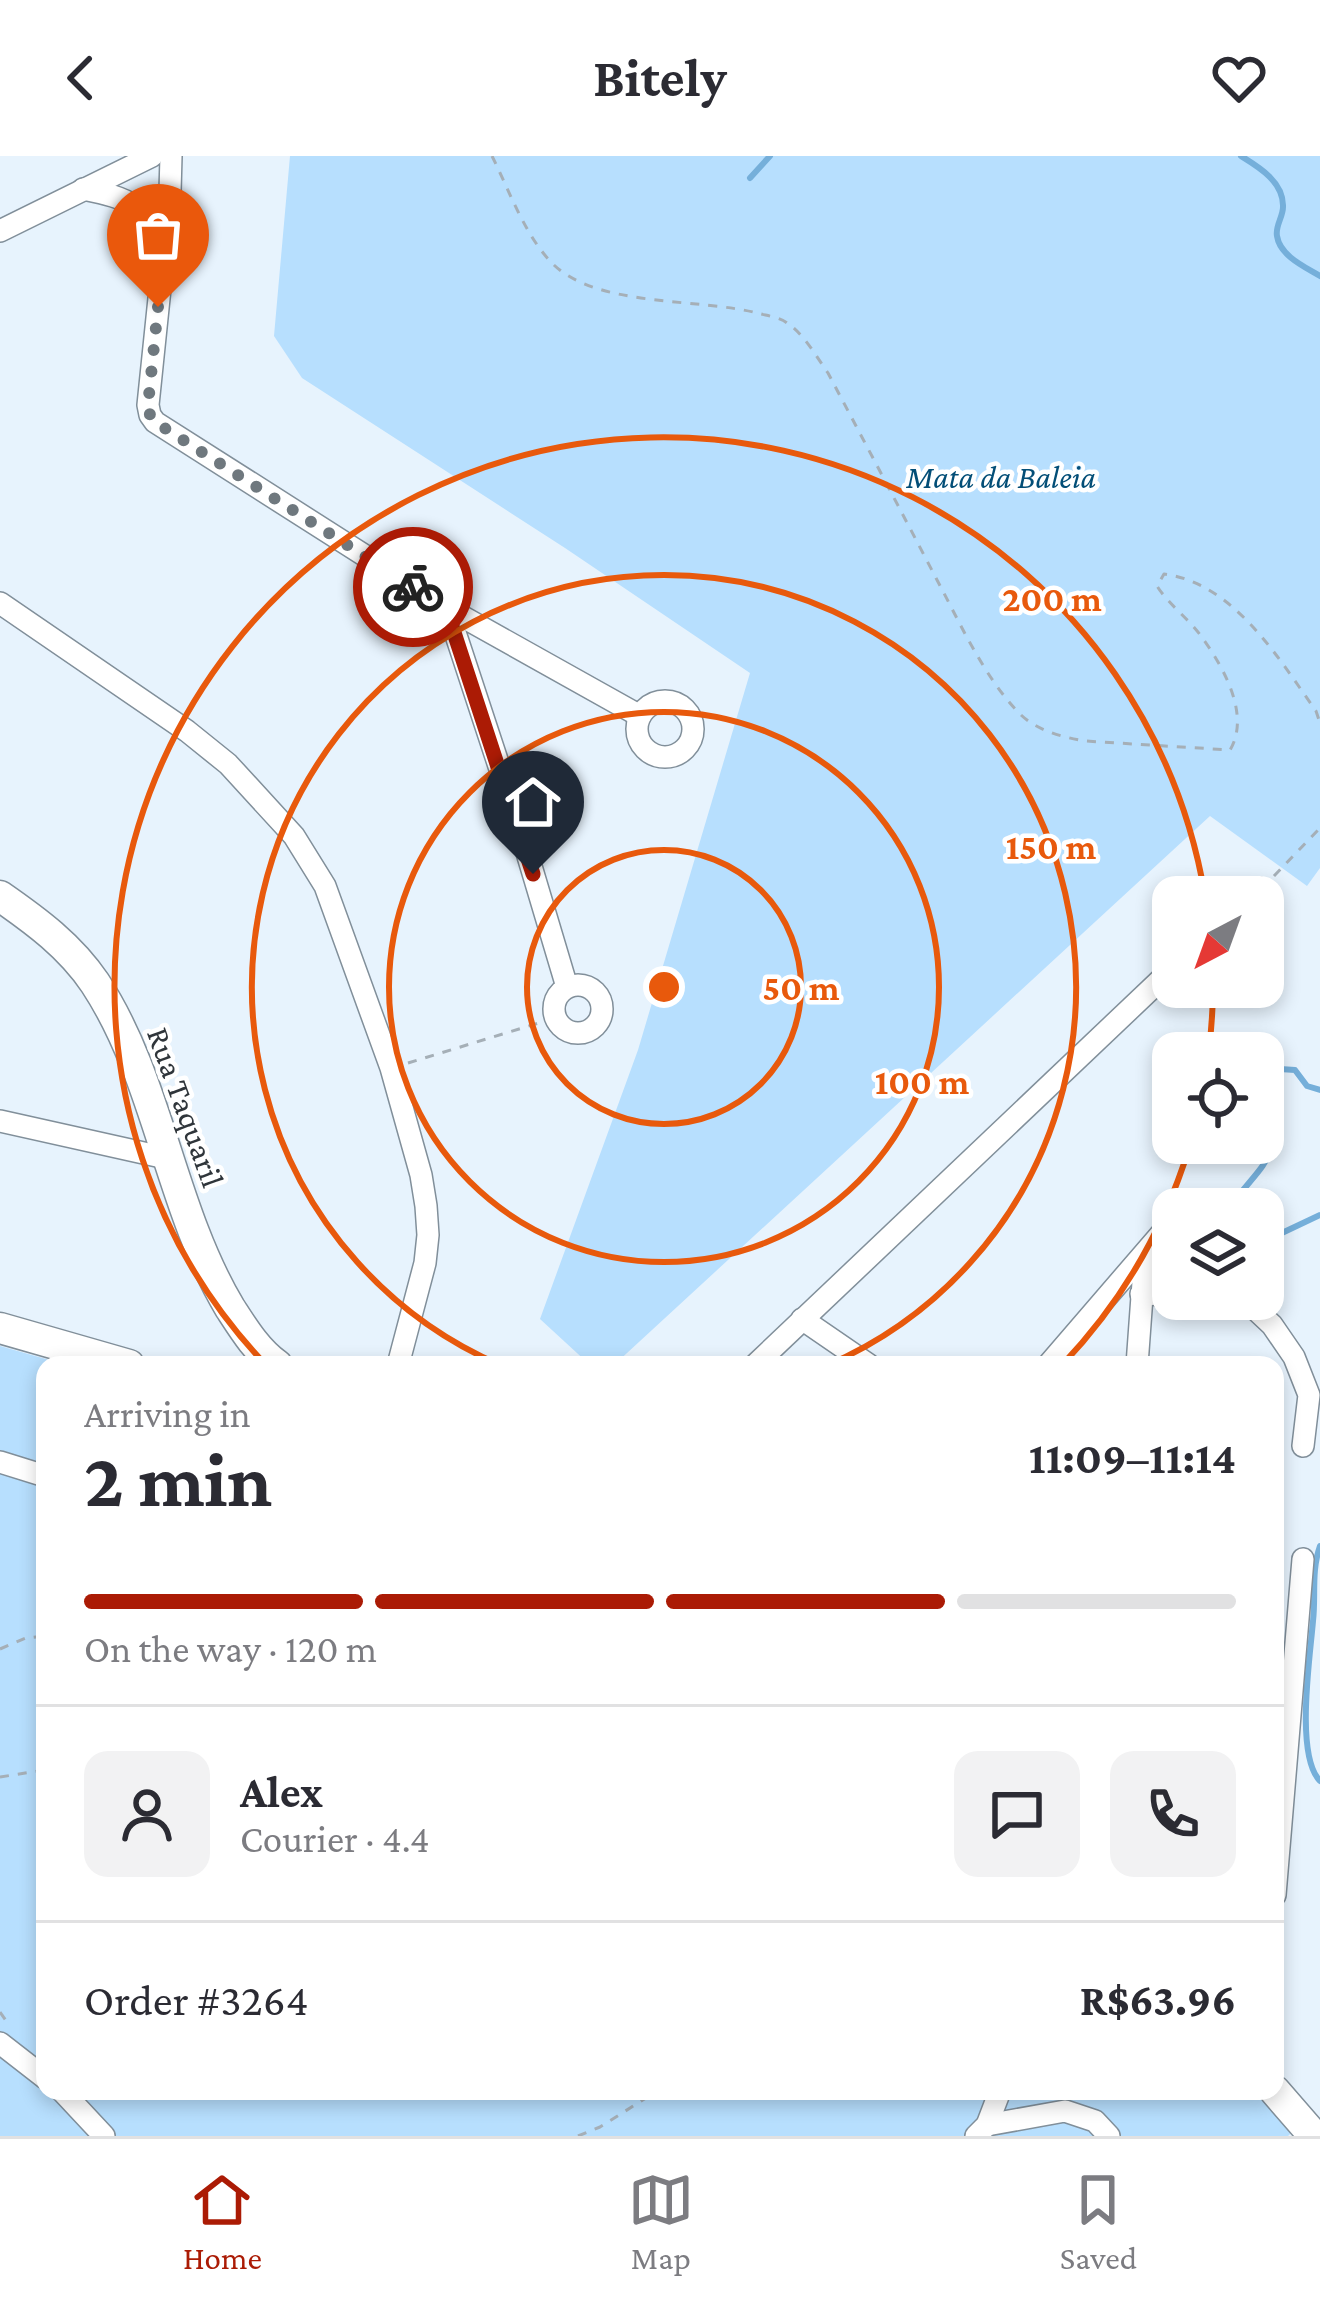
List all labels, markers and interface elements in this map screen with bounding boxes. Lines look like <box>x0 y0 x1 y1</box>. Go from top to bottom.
icon: back <box>48 45 114 111</box>
icon: heart <box>1206 45 1272 111</box>
text: Bitely <box>593 48 727 108</box>
pin <box>107 184 209 307</box>
icon: bag <box>125 202 191 268</box>
park label: Mata da Baleia <box>905 458 1096 495</box>
courier <box>353 527 473 647</box>
icon: bike <box>380 554 446 620</box>
text: 200 m <box>1002 579 1102 619</box>
pin <box>482 751 584 874</box>
icon: home <box>500 769 566 835</box>
text: 150 m <box>1006 827 1097 867</box>
north arrow <box>1152 876 1284 1008</box>
map controls <box>1152 876 1284 1320</box>
centre of rings <box>643 966 685 1008</box>
text: 50 m <box>763 968 840 1008</box>
street label: Rua Taquaril <box>140 1022 232 1192</box>
button: locate <box>1152 1032 1284 1164</box>
text: 100 m <box>875 1062 970 1102</box>
button: layers <box>1152 1188 1284 1320</box>
text: Arriving in <box>84 1392 251 1435</box>
text: 11:09–11:14 <box>1029 1433 1236 1483</box>
text: 2 min <box>84 1436 272 1523</box>
text: On the way · 120 m <box>84 1627 377 1670</box>
button: person <box>84 1751 210 1877</box>
button: chat <box>954 1751 1080 1877</box>
button: phone <box>1110 1751 1236 1877</box>
text: Alex <box>240 1767 323 1817</box>
text: Courier · 4.4 <box>240 1817 430 1860</box>
text: Order #3264 <box>84 1975 309 2025</box>
text: R$63.96 <box>1080 1975 1236 2025</box>
tab: Home <box>183 2167 262 2276</box>
tab: Map <box>628 2167 694 2276</box>
tab: Saved <box>1060 2167 1137 2276</box>

